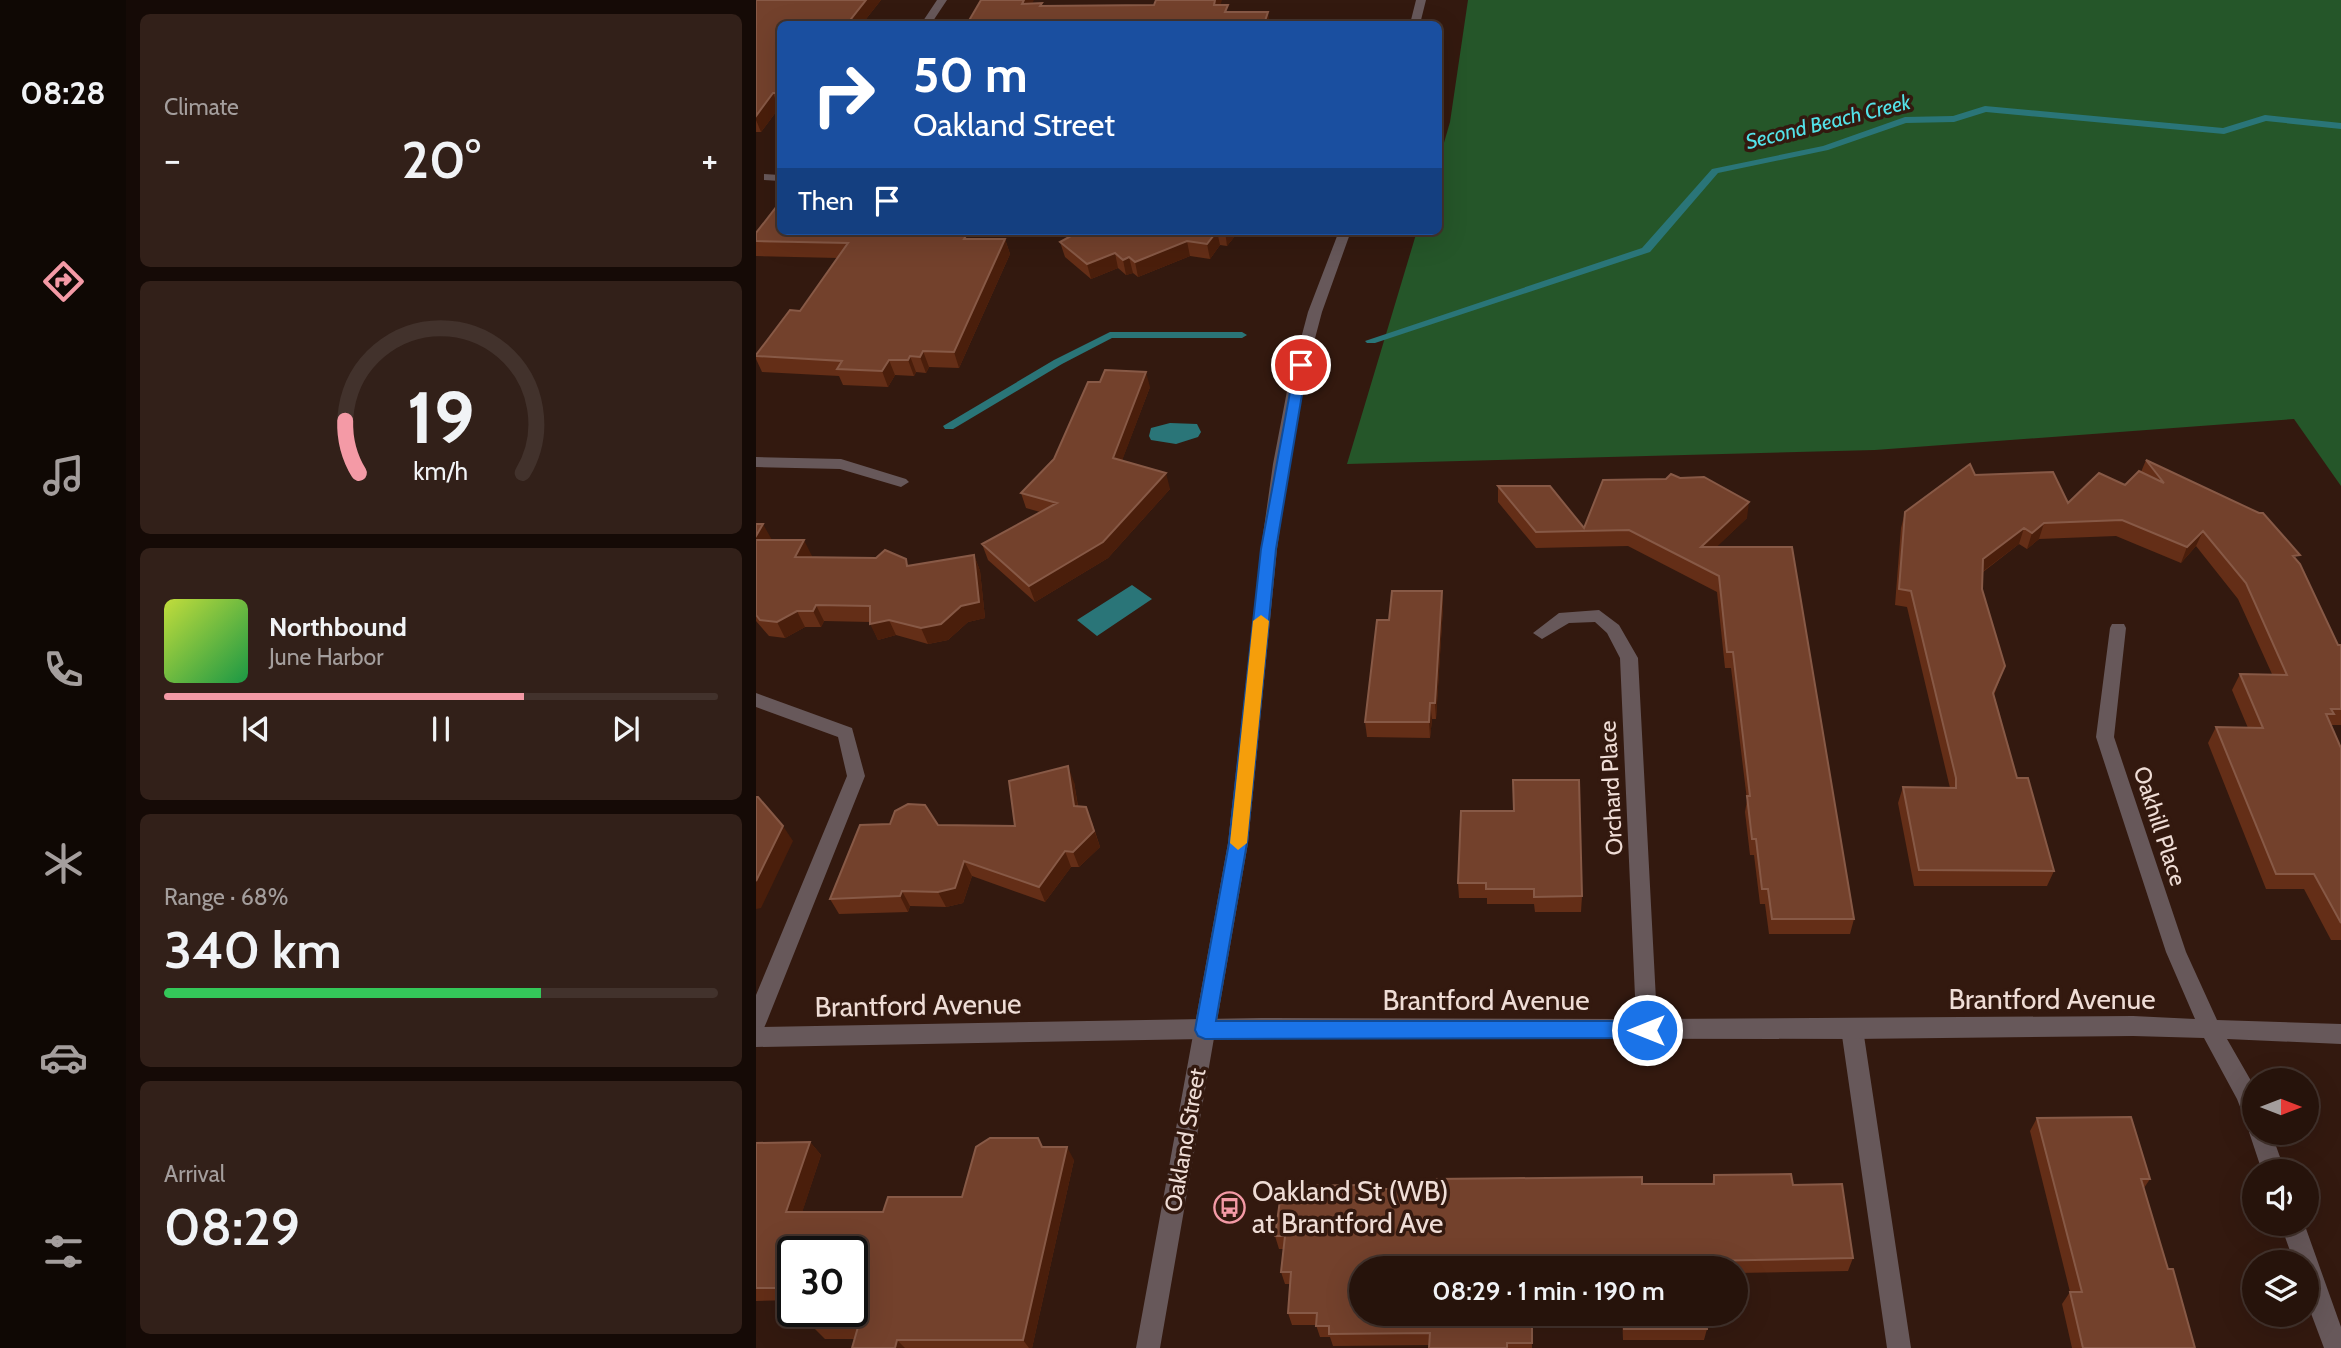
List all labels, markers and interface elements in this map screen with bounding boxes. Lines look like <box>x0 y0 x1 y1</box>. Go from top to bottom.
text: 50 m <box>913 45 1028 104</box>
icon: right <box>798 49 889 140</box>
text: 08:28 <box>20 73 106 112</box>
water label: Second Beach Creek <box>1743 89 1914 154</box>
text: Climate <box>164 93 239 121</box>
text: Oakland Street <box>913 105 1115 144</box>
text: 20° <box>401 128 481 191</box>
text: − <box>164 136 181 183</box>
text: + <box>701 136 718 183</box>
icon: arrive <box>868 182 906 220</box>
text: Then <box>798 185 854 217</box>
icon: directions <box>39 257 88 306</box>
pin <box>1271 335 1331 395</box>
icon: arrive <box>1282 346 1320 384</box>
text: 19 <box>407 374 475 462</box>
icon: music <box>39 451 88 500</box>
text: km/h <box>414 456 468 486</box>
text: Northbound <box>269 611 407 643</box>
text: June Harbor <box>269 643 383 671</box>
icon: phone <box>39 645 88 694</box>
icon: previous <box>237 710 275 748</box>
icon: pause <box>422 710 460 748</box>
icon: next <box>607 710 645 748</box>
street label: Orchard Place <box>1593 720 1629 856</box>
street label: Oakhill Place <box>2128 763 2193 889</box>
icon: climate <box>39 839 88 888</box>
text: Range · 68% <box>164 883 288 911</box>
text: 340 km <box>164 918 342 981</box>
street label: Brantford Avenue <box>1948 982 2156 1016</box>
street label: Brantford Avenue <box>1382 983 1590 1017</box>
street label: Brantford Avenue <box>814 986 1022 1024</box>
position arrow <box>1610 993 1684 1067</box>
icon: car <box>39 1033 88 1082</box>
street label: Oakland Street <box>1159 1066 1211 1214</box>
north arrow <box>2242 1068 2319 1144</box>
map controls <box>2242 1068 2319 1327</box>
button: sound <box>2242 1159 2319 1236</box>
text: Arrival <box>164 1160 225 1188</box>
place label: Oakland St (WB) at Brantford Ave <box>1252 1174 1449 1240</box>
bus stop icon: Oakland St (WB) at Brantford Ave <box>1212 1190 1246 1224</box>
text: 08:29 <box>164 1195 300 1258</box>
icon: filters <box>39 1227 88 1276</box>
speed limit sign: 30 <box>777 1236 868 1327</box>
button: layers <box>2242 1250 2319 1327</box>
text: 08:29 · 1 min · 190 m <box>1432 1275 1665 1307</box>

